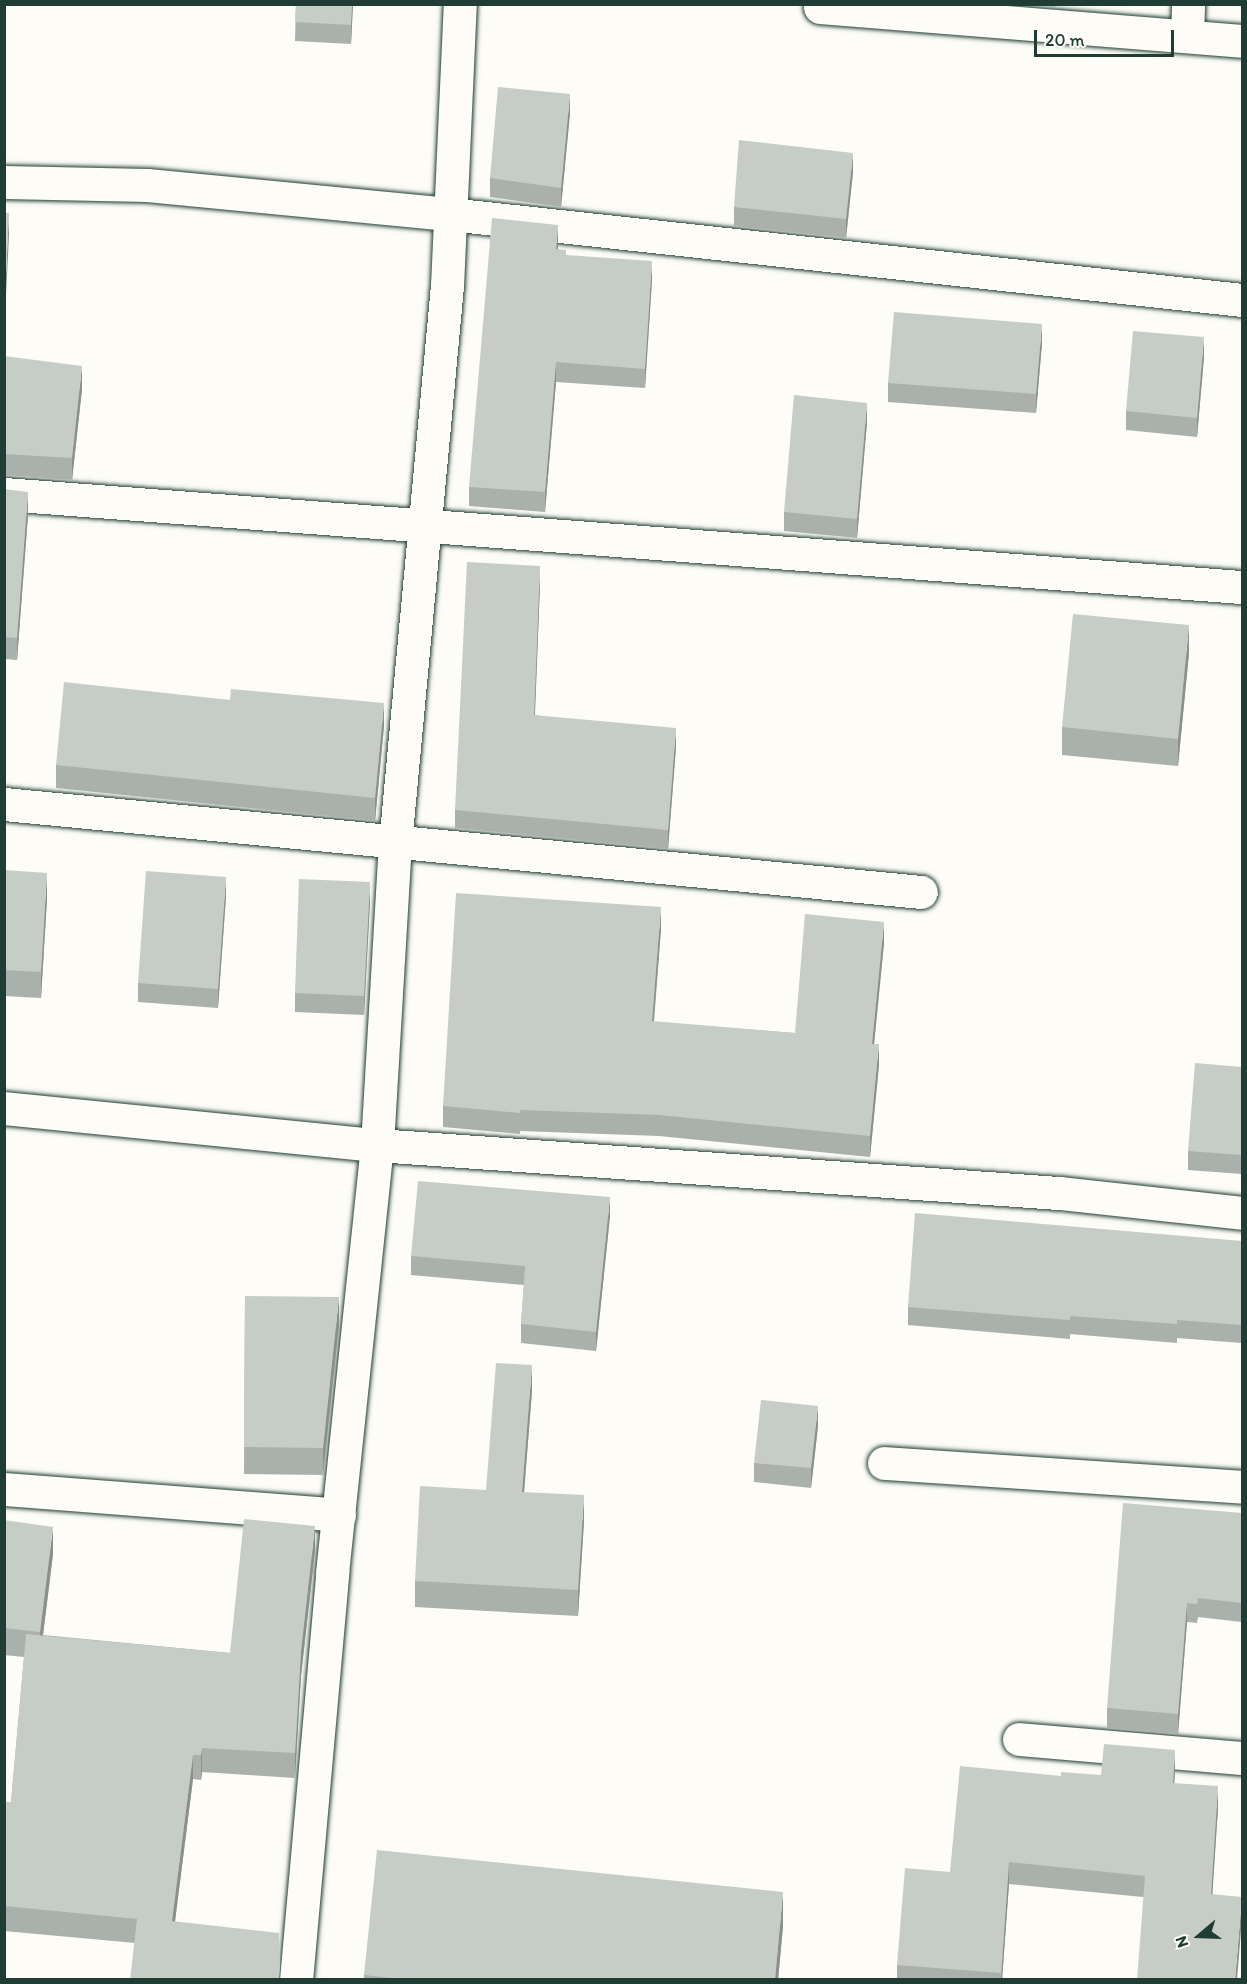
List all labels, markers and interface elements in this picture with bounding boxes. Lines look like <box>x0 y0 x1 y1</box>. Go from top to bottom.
scale bar <box>1037 18 1176 56</box>
text: 20 m <box>1045 29 1085 51</box>
north arrow <box>1169 1906 1229 1966</box>
text: N <box>1171 1934 1192 1950</box>

